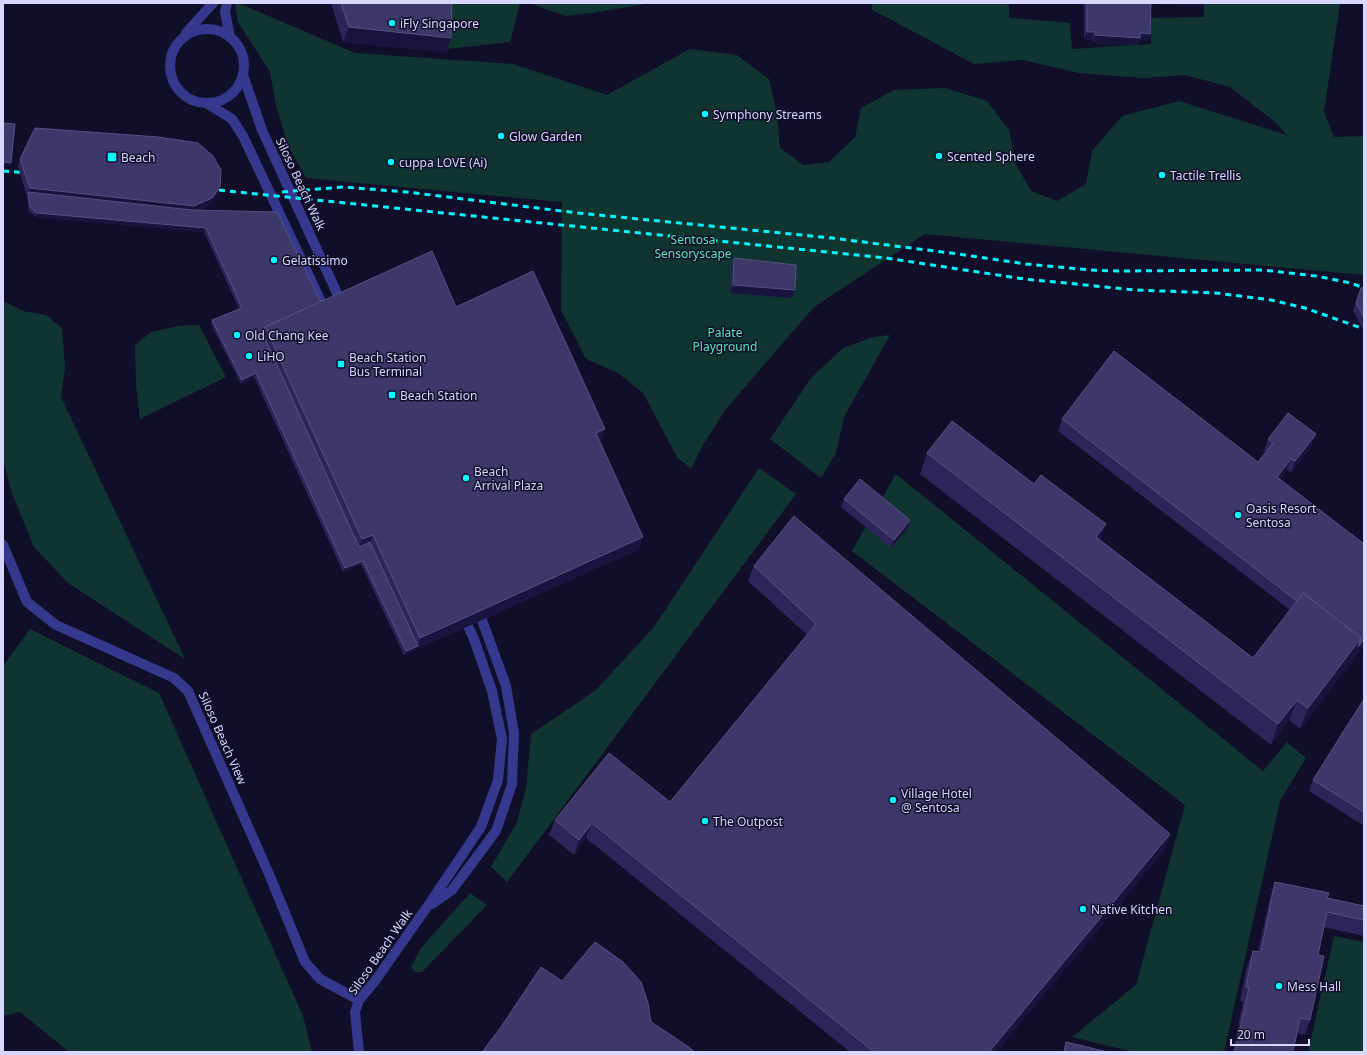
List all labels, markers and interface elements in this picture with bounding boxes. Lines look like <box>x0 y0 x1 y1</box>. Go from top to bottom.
place label: iFly Singapore <box>400 15 479 32</box>
marker: iFly Singapore <box>387 18 397 28</box>
place label: Symphony Streams <box>713 106 822 123</box>
marker: Symphony Streams <box>700 109 710 119</box>
place label: Glow Garden <box>509 128 582 145</box>
marker: Glow Garden <box>496 131 506 141</box>
street label: Siloso Beach Walk <box>272 135 330 234</box>
place label: Scented Sphere <box>947 148 1035 165</box>
place label: Beach <box>121 149 155 166</box>
marker: Beach <box>106 151 118 163</box>
marker: Scented Sphere <box>934 151 944 161</box>
place label: cuppa LOVE (Ai) <box>399 154 487 171</box>
marker: cuppa LOVE (Ai) <box>386 157 396 167</box>
place label: Tactile Trellis <box>1170 167 1241 184</box>
marker: Tactile Trellis <box>1157 170 1167 180</box>
park label: Sentosa Sensoryscape <box>654 231 732 262</box>
place label: Gelatissimo <box>282 252 348 269</box>
marker: Gelatissimo <box>269 255 279 265</box>
park label: Palate Playground <box>693 324 757 355</box>
place label: Old Chang Kee <box>245 327 329 344</box>
marker: Old Chang Kee <box>232 330 242 340</box>
place label: LiHO <box>257 348 285 365</box>
place label: Beach Station Bus Terminal <box>349 349 426 380</box>
marker: LiHO <box>244 351 254 361</box>
marker: Beach Station Bus Terminal <box>336 359 346 369</box>
place label: Beach Station <box>400 387 477 404</box>
marker: Beach Station <box>387 390 397 400</box>
place label: Beach Arrival Plaza <box>474 463 543 494</box>
marker: Beach Arrival Plaza <box>461 473 471 483</box>
place label: Oasis Resort Sentosa <box>1246 500 1317 531</box>
marker: Oasis Resort Sentosa <box>1233 510 1243 520</box>
street label: Siloso Beach View <box>195 689 251 788</box>
place label: Village Hotel @ Sentosa <box>901 785 972 816</box>
marker: Village Hotel @ Sentosa <box>888 795 898 805</box>
place label: The Outpost <box>713 813 783 830</box>
marker: The Outpost <box>700 816 710 826</box>
place label: Native Kitchen <box>1091 901 1172 918</box>
marker: Native Kitchen <box>1078 904 1088 914</box>
street label: Siloso Beach Walk <box>344 905 416 998</box>
place label: Mess Hall <box>1287 978 1341 995</box>
marker: Mess Hall <box>1274 981 1284 991</box>
scale bar <box>1231 1021 1309 1047</box>
text: 20 m <box>1237 1026 1265 1043</box>

